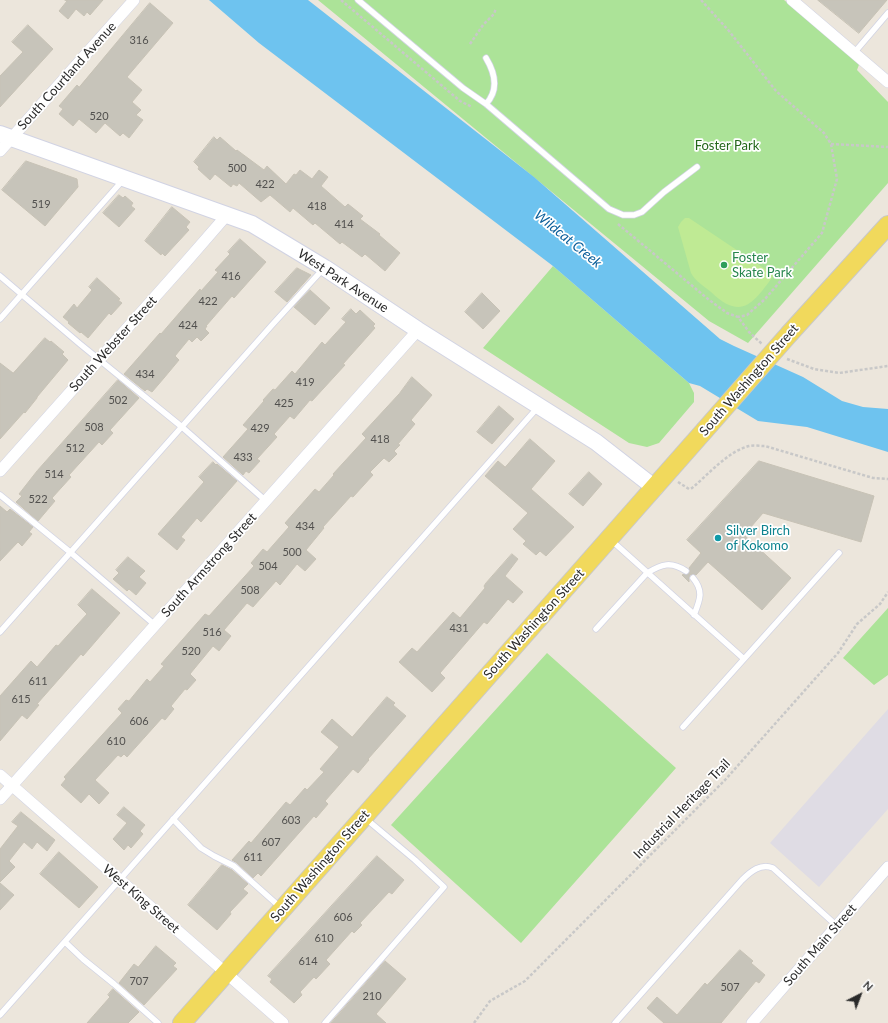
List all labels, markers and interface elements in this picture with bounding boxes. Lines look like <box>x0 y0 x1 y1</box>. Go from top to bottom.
street label: South Courtland Avenue <box>14 19 120 133</box>
house number: 316 <box>129 33 149 47</box>
house number: 520 <box>89 109 109 123</box>
park label: Foster Park <box>695 138 759 154</box>
house number: 500 <box>227 161 247 175</box>
house number: 422 <box>255 177 275 191</box>
house number: 519 <box>31 197 51 211</box>
house number: 418 <box>307 199 327 213</box>
water label: Wildcat Creek <box>531 207 605 271</box>
house number: 414 <box>334 217 354 231</box>
street label: West Park Avenue <box>295 246 391 316</box>
place label: Foster Skate Park <box>732 250 792 281</box>
marker: Foster Skate Park <box>719 260 729 270</box>
house number: 416 <box>221 269 241 283</box>
street label: South Webster Street <box>66 293 160 395</box>
house number: 422 <box>198 294 218 308</box>
house number: 424 <box>178 318 198 332</box>
street label: South Washington Street <box>696 321 802 439</box>
house number: 434 <box>135 367 155 381</box>
house number: 419 <box>295 375 315 389</box>
house number: 502 <box>108 393 128 407</box>
house number: 425 <box>274 396 294 410</box>
house number: 508 <box>84 420 104 434</box>
house number: 429 <box>250 421 270 435</box>
house number: 418 <box>370 432 390 446</box>
house number: 512 <box>65 441 85 455</box>
house number: 433 <box>233 450 253 464</box>
house number: 514 <box>44 467 64 481</box>
house number: 522 <box>28 492 48 506</box>
street label: South Armstrong Street <box>158 510 260 620</box>
house number: 434 <box>295 519 315 533</box>
place label: Silver Birch of Kokomo <box>726 523 790 554</box>
marker: Silver Birch of Kokomo <box>713 533 723 543</box>
house number: 500 <box>282 545 302 559</box>
house number: 504 <box>258 559 278 573</box>
street label: South Washington Street <box>480 566 588 682</box>
house number: 508 <box>240 583 260 597</box>
house number: 431 <box>449 621 469 635</box>
house number: 516 <box>202 625 222 639</box>
house number: 520 <box>181 644 201 658</box>
house number: 611 <box>28 674 48 688</box>
house number: 615 <box>11 692 31 706</box>
house number: 606 <box>129 714 149 728</box>
house number: 610 <box>106 734 126 748</box>
street label: Industrial Heritage Trail <box>630 756 734 862</box>
street label: South Washington Street <box>267 807 373 925</box>
house number: 603 <box>281 813 301 827</box>
house number: 607 <box>261 835 281 849</box>
house number: 611 <box>243 850 263 864</box>
street label: West King Street <box>99 861 183 937</box>
street label: South Main Street <box>780 901 860 989</box>
house number: 606 <box>333 910 353 924</box>
house number: 610 <box>314 931 334 945</box>
house number: 614 <box>298 954 318 968</box>
house number: 707 <box>129 974 149 988</box>
north arrow <box>840 975 880 1015</box>
text: N <box>861 978 876 993</box>
house number: 507 <box>720 980 740 994</box>
house number: 210 <box>362 989 382 1003</box>

